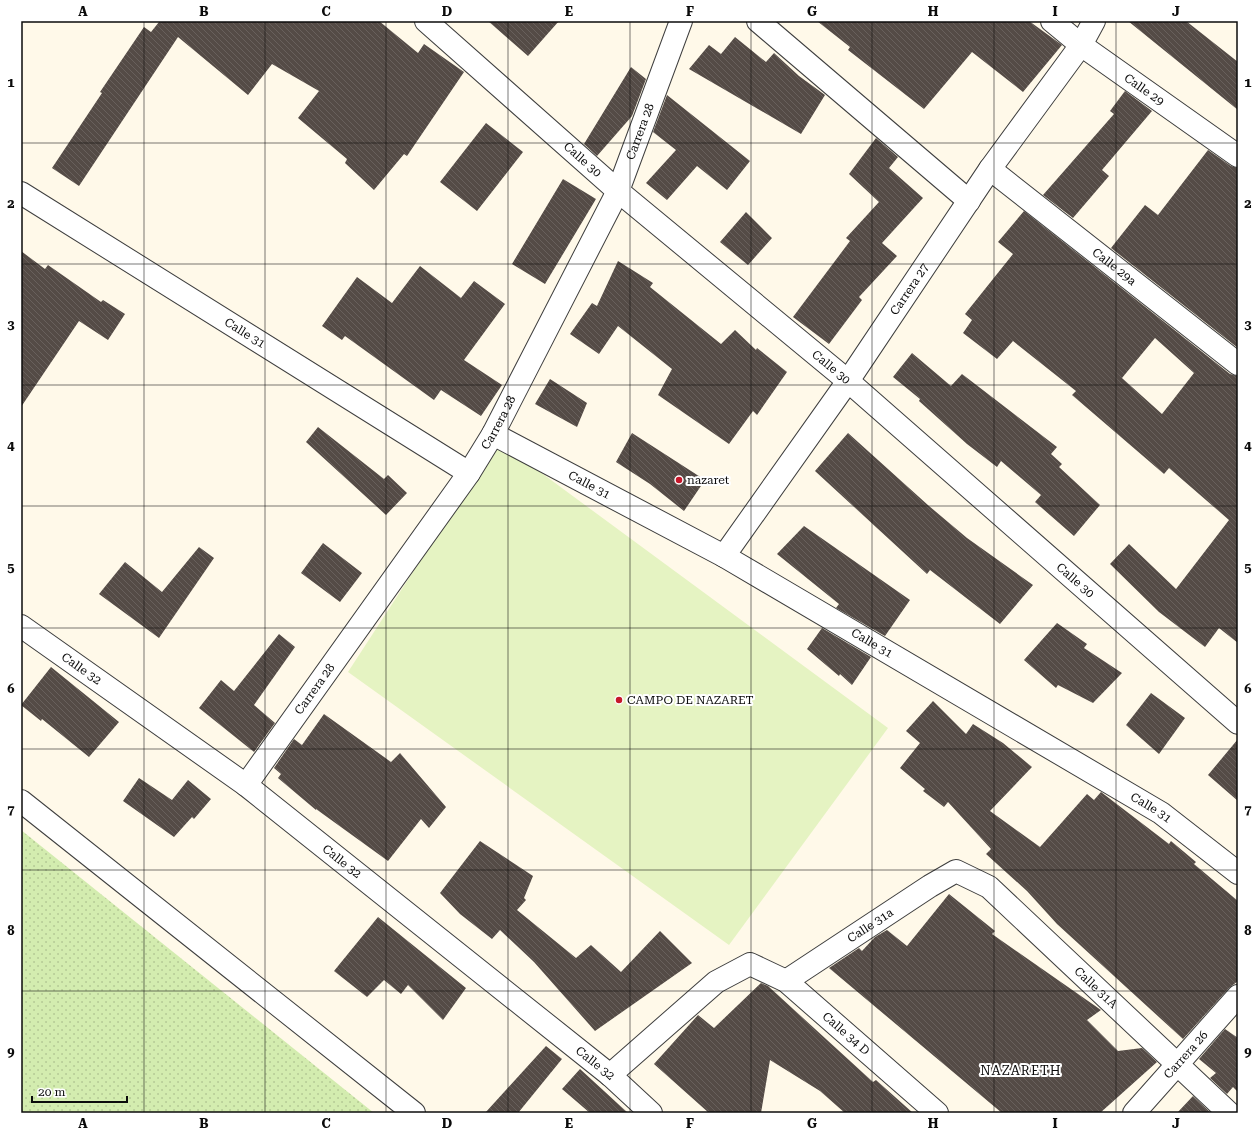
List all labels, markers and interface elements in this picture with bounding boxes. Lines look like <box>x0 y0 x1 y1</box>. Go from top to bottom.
text: A <box>78 4 88 19</box>
text: B <box>199 4 209 19</box>
text: C <box>321 4 331 19</box>
text: D <box>442 4 452 19</box>
text: E <box>565 4 573 19</box>
text: F <box>686 4 694 19</box>
text: G <box>807 4 817 19</box>
text: H <box>928 4 939 19</box>
text: I <box>1052 4 1058 19</box>
text: J <box>1172 4 1180 19</box>
street label: Calle 29 <box>1121 71 1167 109</box>
text: 1 <box>7 75 15 90</box>
text: 1 <box>1244 75 1252 90</box>
street label: Carrera 28 <box>623 101 657 162</box>
street label: Calle 30 <box>561 139 604 180</box>
text: 2 <box>7 196 15 211</box>
text: 2 <box>1244 196 1252 211</box>
street label: Calle 29a <box>1089 245 1139 289</box>
street label: Carrera 27 <box>887 260 932 318</box>
street label: Calle 31 <box>222 315 268 351</box>
text: 3 <box>7 317 15 332</box>
text: 3 <box>1244 317 1252 332</box>
street label: Calle 30 <box>809 347 853 387</box>
street label: Carrera 28 <box>478 393 519 452</box>
text: 4 <box>7 438 15 453</box>
text: 4 <box>1244 438 1252 453</box>
street label: Calle 31 <box>566 468 613 502</box>
place label: nazaret <box>687 473 730 487</box>
marker: nazaret <box>674 475 684 485</box>
text: 5 <box>7 560 15 575</box>
street label: Calle 30 <box>1053 560 1097 601</box>
text: 5 <box>1244 560 1252 575</box>
street label: Calle 31 <box>849 625 896 661</box>
street label: Calle 32 <box>59 650 104 688</box>
street label: Carrera 28 <box>292 661 338 717</box>
text: 6 <box>7 681 15 696</box>
text: 6 <box>1244 681 1252 696</box>
place label: CAMPO DE NAZARET <box>627 693 754 707</box>
marker: CAMPO DE NAZARET <box>614 695 624 705</box>
street label: Calle 31 <box>1128 790 1175 826</box>
text: 7 <box>7 802 15 817</box>
text: 7 <box>1244 802 1252 817</box>
street label: Calle 32 <box>320 842 364 881</box>
street label: Calle 31a <box>845 905 896 946</box>
text: 8 <box>7 923 15 938</box>
text: 8 <box>1244 923 1252 938</box>
street label: Calle 31A <box>1071 964 1121 1012</box>
street label: Calle 34 D <box>820 1009 872 1058</box>
street label: Carrera 26 <box>1161 1028 1211 1082</box>
text: 9 <box>7 1044 15 1059</box>
street label: Calle 32 <box>573 1044 618 1083</box>
text: 9 <box>1244 1044 1252 1059</box>
district label: NAZARETH <box>980 1063 1062 1078</box>
scale bar <box>32 1078 127 1104</box>
text: 20 m <box>38 1085 65 1099</box>
text: A <box>78 1116 88 1131</box>
text: B <box>199 1116 209 1131</box>
text: C <box>321 1116 331 1131</box>
text: D <box>442 1116 452 1131</box>
text: E <box>565 1116 573 1131</box>
text: F <box>686 1116 694 1131</box>
text: G <box>807 1116 817 1131</box>
text: H <box>928 1116 939 1131</box>
text: I <box>1052 1116 1058 1131</box>
text: J <box>1172 1116 1180 1131</box>

